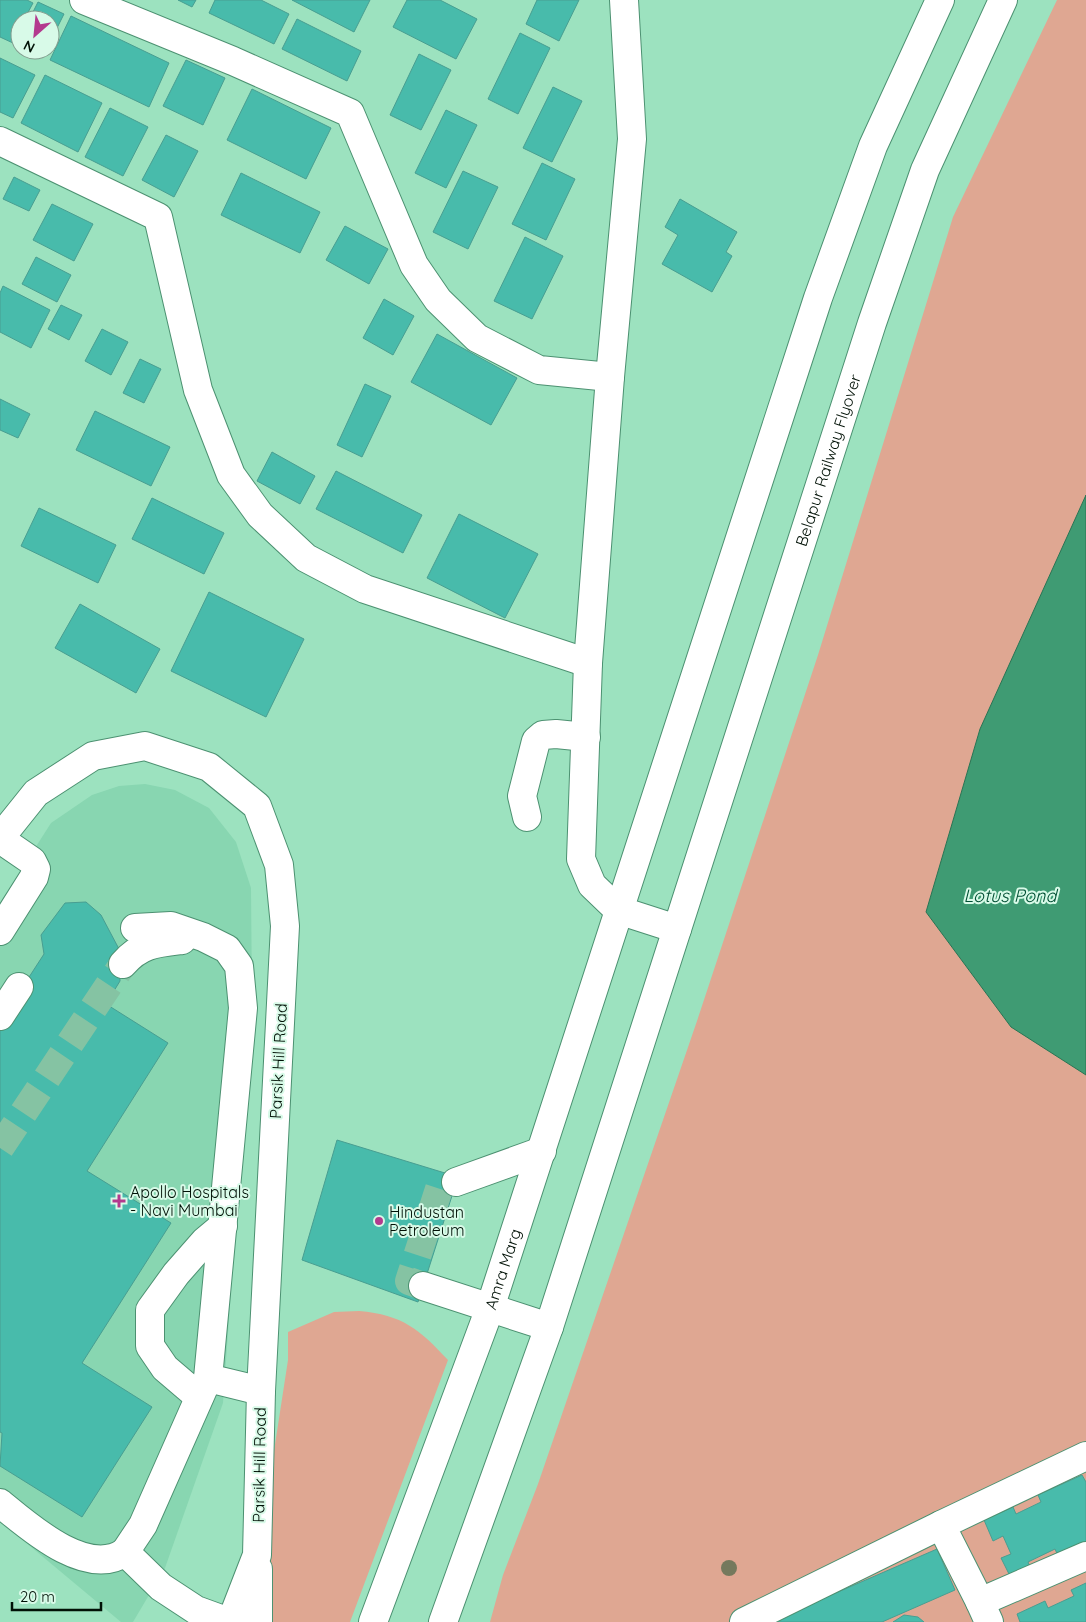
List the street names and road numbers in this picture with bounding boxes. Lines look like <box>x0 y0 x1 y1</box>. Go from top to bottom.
street label: Belapur Railway Flyover <box>791 372 865 549</box>
street label: Parsik Hill Road <box>265 1003 291 1119</box>
street label: Amra Marg <box>480 1226 525 1312</box>
street label: Parsik Hill Road <box>248 1407 270 1523</box>

